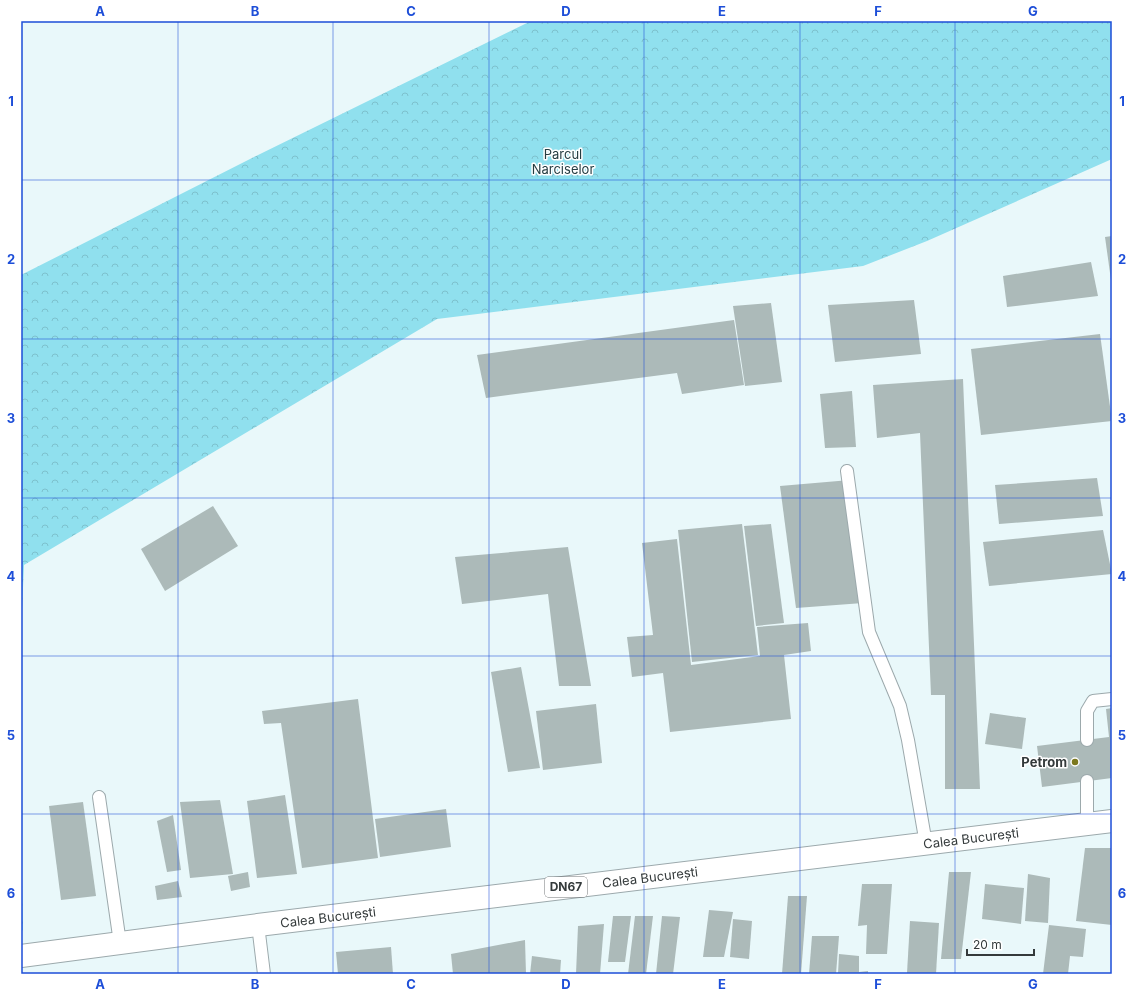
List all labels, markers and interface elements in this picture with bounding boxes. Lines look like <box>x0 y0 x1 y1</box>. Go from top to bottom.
text: A <box>95 3 105 19</box>
text: B <box>251 3 260 19</box>
text: C <box>406 3 416 19</box>
text: D <box>561 3 571 19</box>
text: E <box>718 3 726 19</box>
text: F <box>874 3 882 19</box>
text: G <box>1028 3 1038 19</box>
text: 1 <box>8 93 14 109</box>
text: 1 <box>1119 93 1125 109</box>
park label: Parcul Narciselor <box>532 146 594 177</box>
text: 2 <box>7 251 15 267</box>
text: 2 <box>1118 251 1126 267</box>
text: 3 <box>7 410 15 426</box>
text: 3 <box>1118 410 1126 426</box>
text: 4 <box>7 568 16 584</box>
text: 4 <box>1118 568 1127 584</box>
text: 5 <box>7 727 15 743</box>
text: 5 <box>1118 727 1126 743</box>
place label: Petrom <box>1021 754 1067 770</box>
marker: Petrom <box>1070 757 1080 767</box>
street label: Calea București <box>922 824 1020 852</box>
street label: Calea București <box>601 863 699 891</box>
road number: DN67 <box>545 877 587 897</box>
text: 6 <box>7 885 15 901</box>
text: 6 <box>1118 885 1126 901</box>
street label: Calea București <box>279 903 377 931</box>
scale bar <box>967 931 1034 957</box>
text: 20 m <box>973 937 1002 952</box>
text: A <box>95 976 105 992</box>
text: B <box>251 976 260 992</box>
text: C <box>406 976 416 992</box>
text: D <box>561 976 571 992</box>
text: E <box>718 976 726 992</box>
text: F <box>874 976 882 992</box>
text: G <box>1028 976 1038 992</box>

